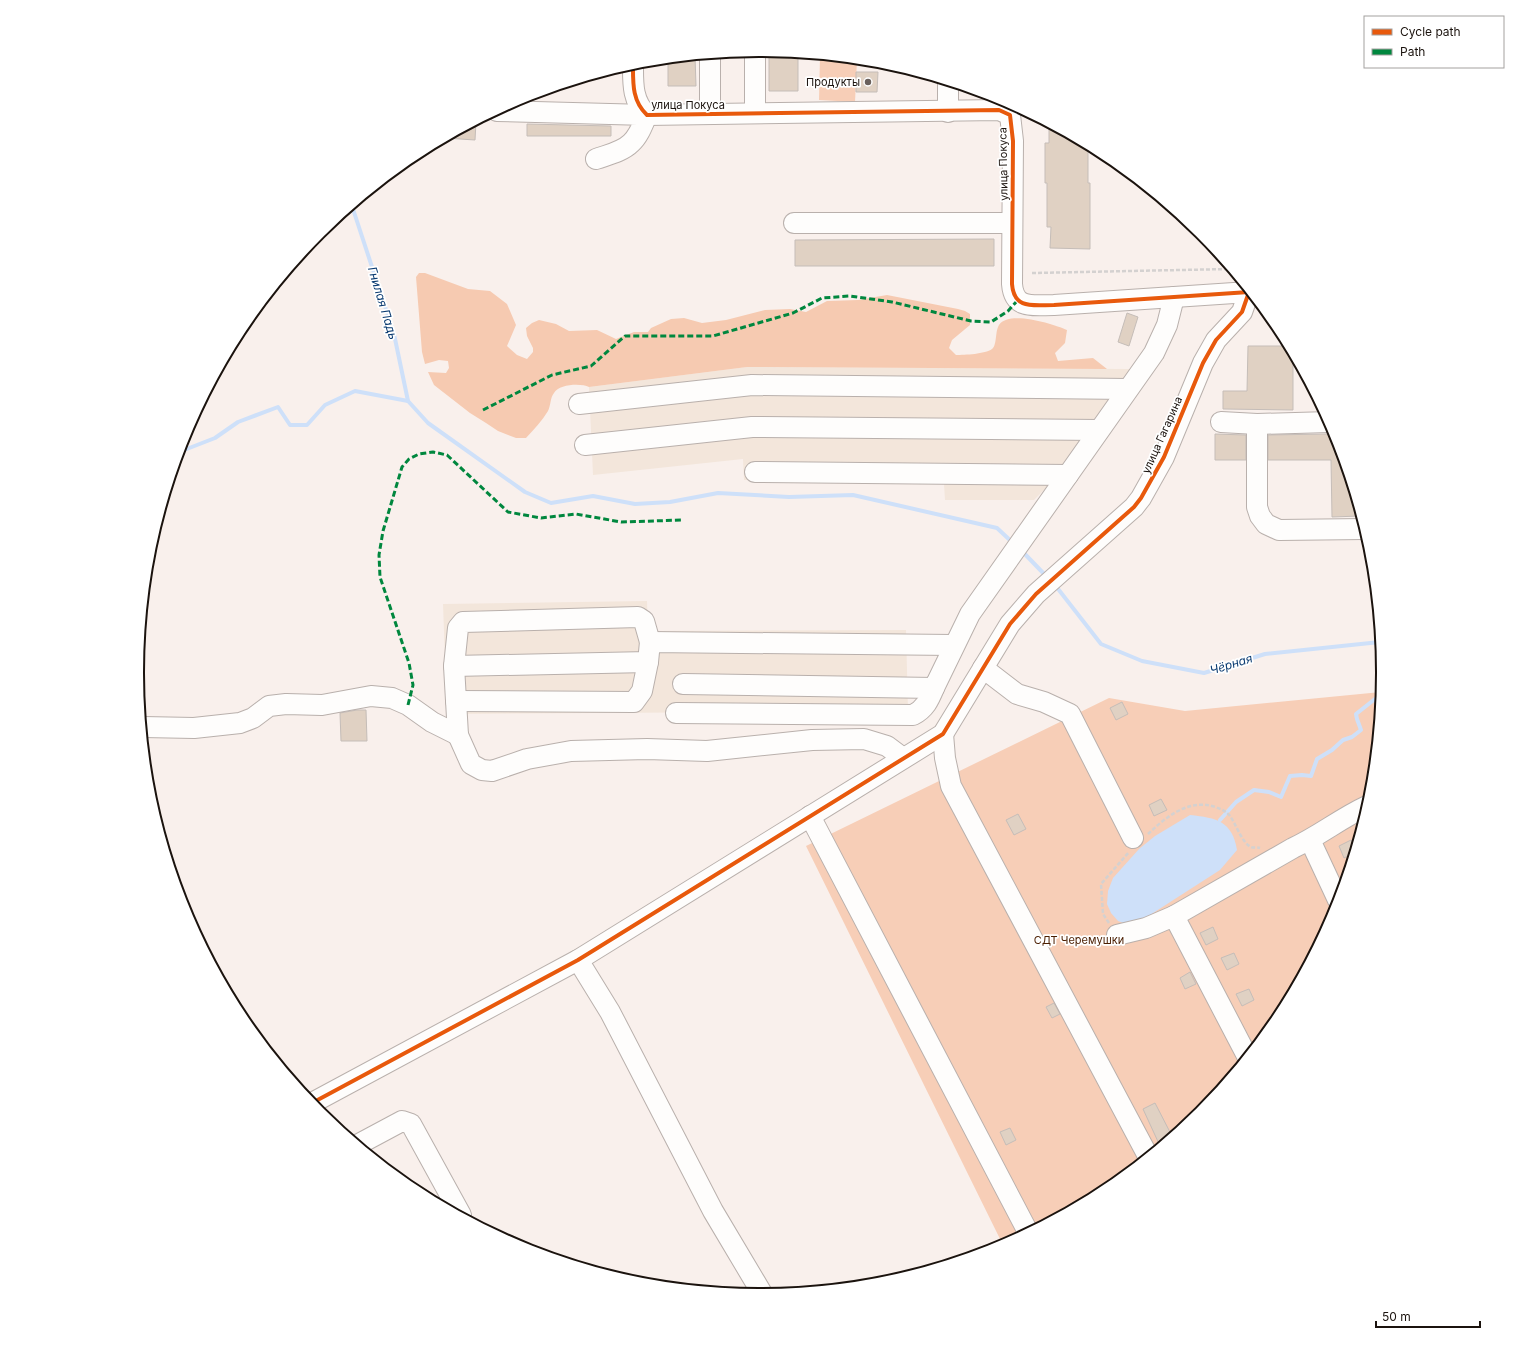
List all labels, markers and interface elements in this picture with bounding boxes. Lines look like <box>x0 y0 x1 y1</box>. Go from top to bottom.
legend <box>1364 16 1504 68</box>
text: Cycle path <box>1400 24 1461 39</box>
text: Path <box>1400 44 1425 59</box>
place label: Продукты <box>806 75 860 89</box>
marker: Продукты <box>863 77 873 87</box>
street label: улица Покуса <box>651 98 725 112</box>
street label: улица Покуса <box>995 127 1011 201</box>
water label: Гнилая Падь <box>365 265 401 341</box>
street label: улица Гагарина <box>1139 394 1185 476</box>
water label: Чёрная <box>1208 650 1254 678</box>
park label: СДТ Черемушки <box>1034 933 1124 947</box>
scale bar <box>1376 1303 1480 1329</box>
text: 50 m <box>1382 1309 1411 1324</box>

